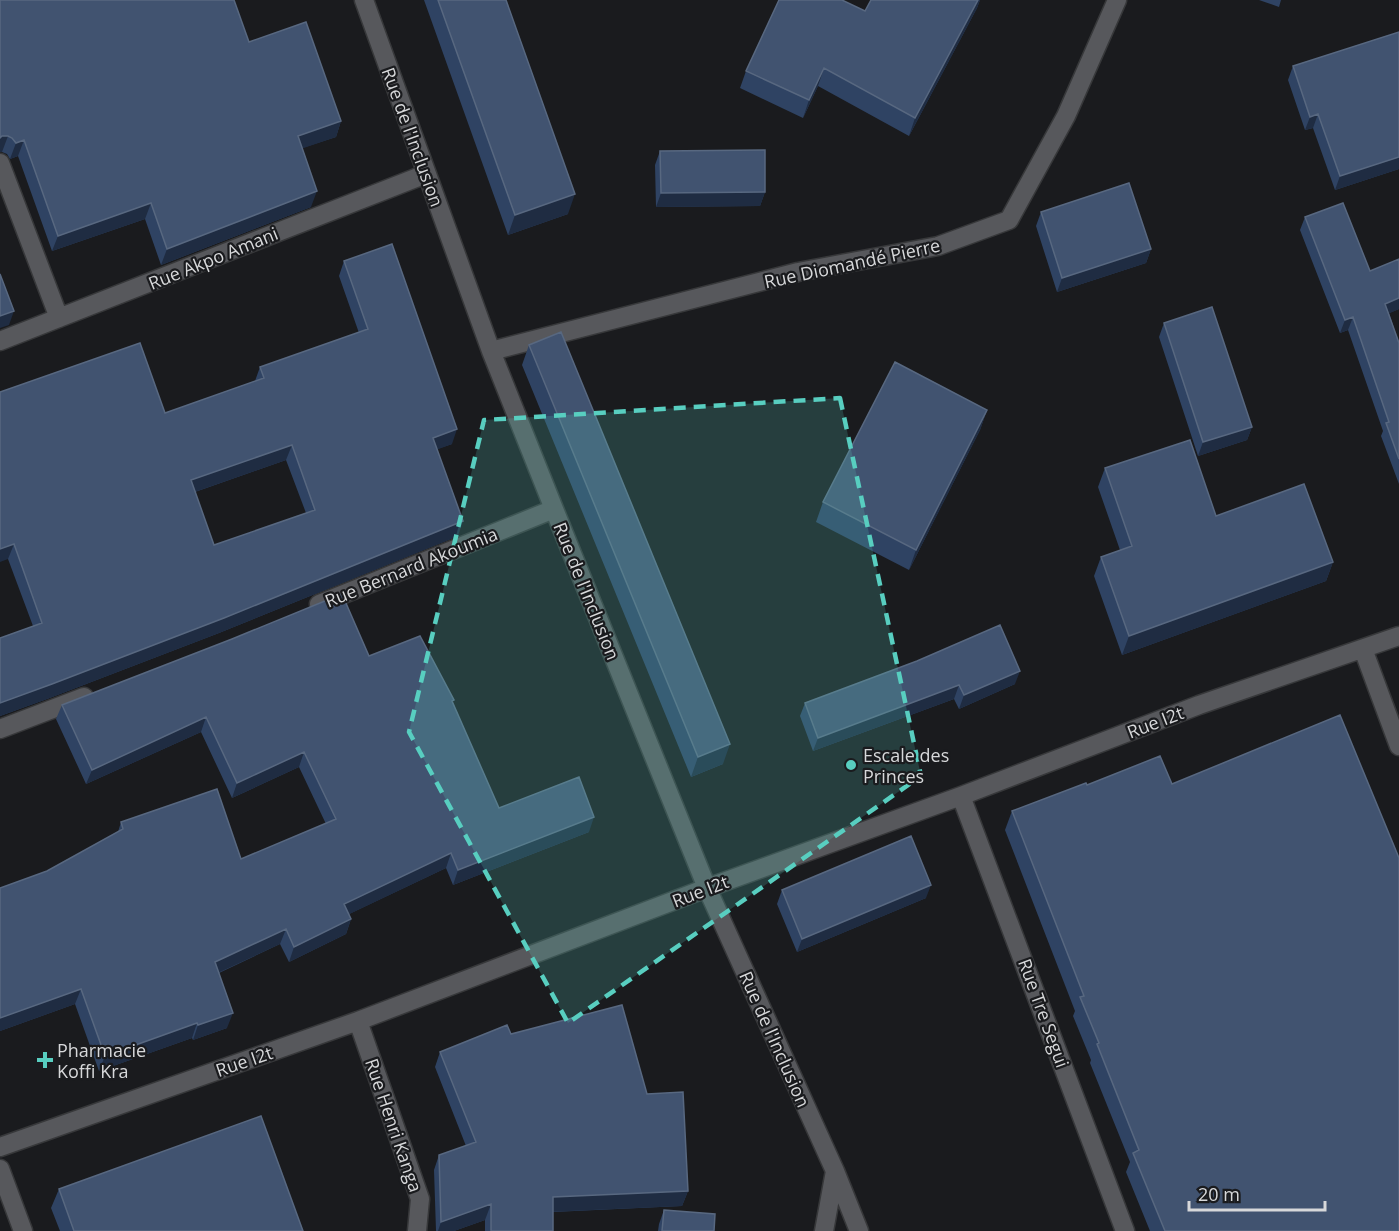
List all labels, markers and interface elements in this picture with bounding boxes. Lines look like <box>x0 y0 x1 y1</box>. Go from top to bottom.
street label: Rue de l'Inclusion <box>377 64 449 210</box>
street label: Rue Akpo Amani <box>145 221 281 295</box>
street label: Rue Diomandé Pierre <box>762 233 942 293</box>
street label: Rue de l'Inclusion <box>548 519 626 663</box>
street label: Rue Bernard Akoumia <box>321 521 501 613</box>
street label: Rue I2t <box>1123 700 1187 744</box>
place label: Escale des Princes <box>863 743 949 788</box>
marker: Escale des Princes <box>844 758 858 772</box>
street label: Rue I2t <box>668 869 732 913</box>
street label: Rue Tre Segui <box>1013 955 1075 1071</box>
street label: Rue de l'Inclusion <box>734 967 816 1111</box>
place label: Pharmacie Koffi Kra <box>57 1038 146 1083</box>
street label: Rue I2t <box>212 1040 276 1082</box>
marker: Pharmacie Koffi Kra <box>38 1053 52 1067</box>
street label: Rue Henri Kanga <box>360 1055 428 1195</box>
scale bar <box>1189 1174 1326 1212</box>
text: 20 m <box>1198 1182 1240 1206</box>

